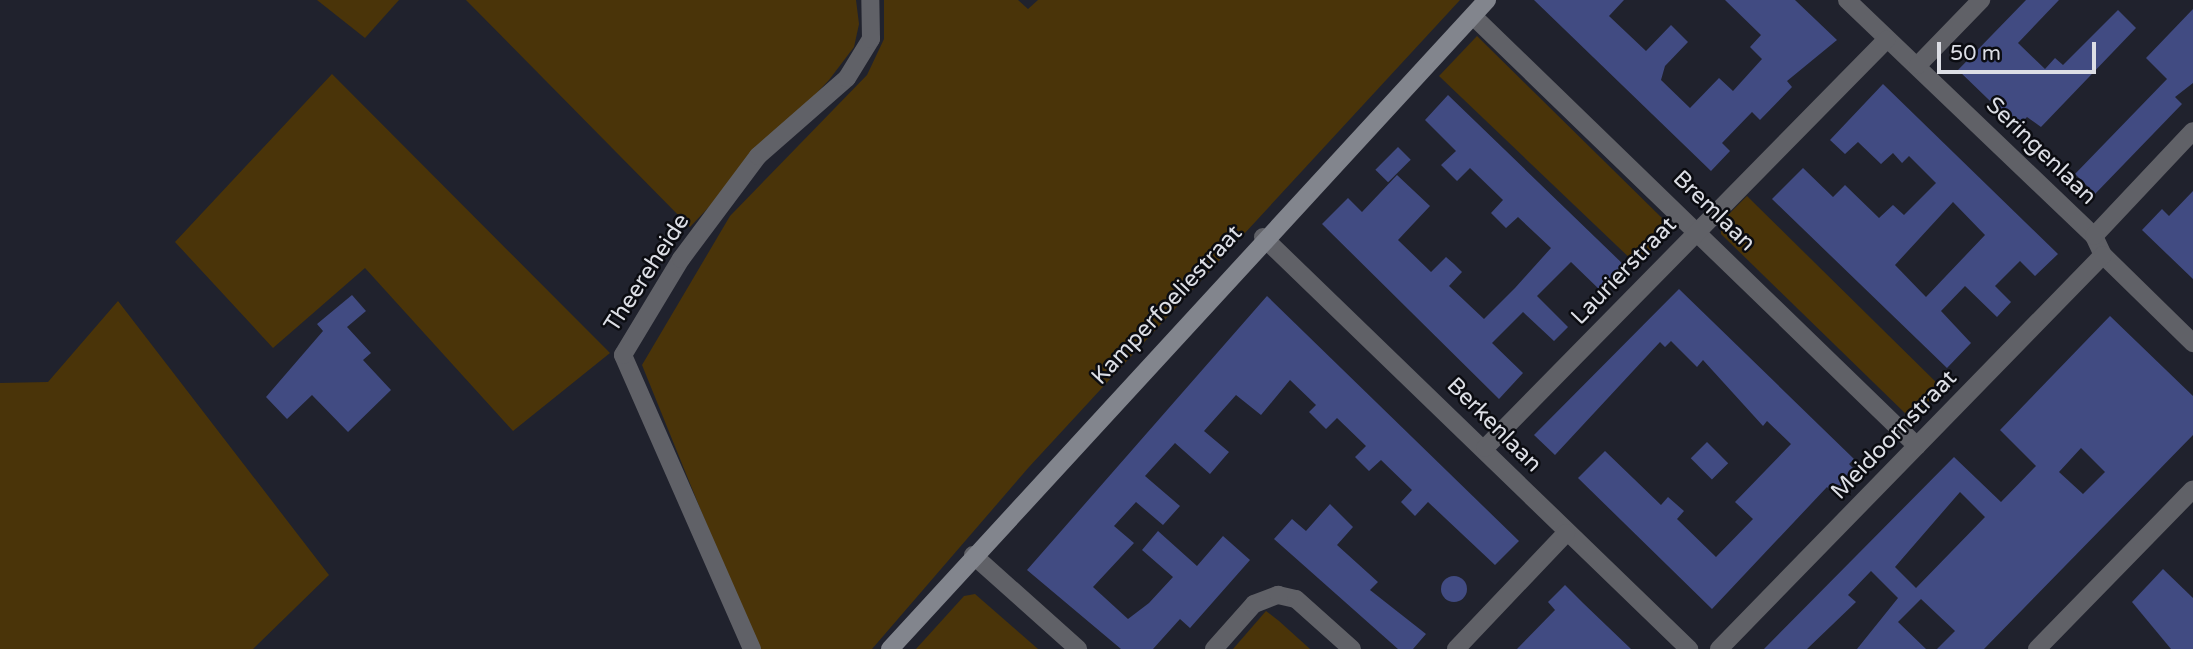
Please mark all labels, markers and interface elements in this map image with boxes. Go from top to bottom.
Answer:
scale bar [1941,28,2100,72]
text: 50 m [1950,41,2001,66]
street label: Seringenlaan [1980,91,2102,211]
street label: Bremlaan [1667,165,1761,257]
street label: Theereheide [598,209,696,337]
street label: Laurierstraat [1566,211,1682,331]
street label: Kamperfoeliestraat [1086,219,1248,391]
street label: Meidoornstraat [1825,365,1963,505]
street label: Berkenlaan [1441,372,1547,478]

